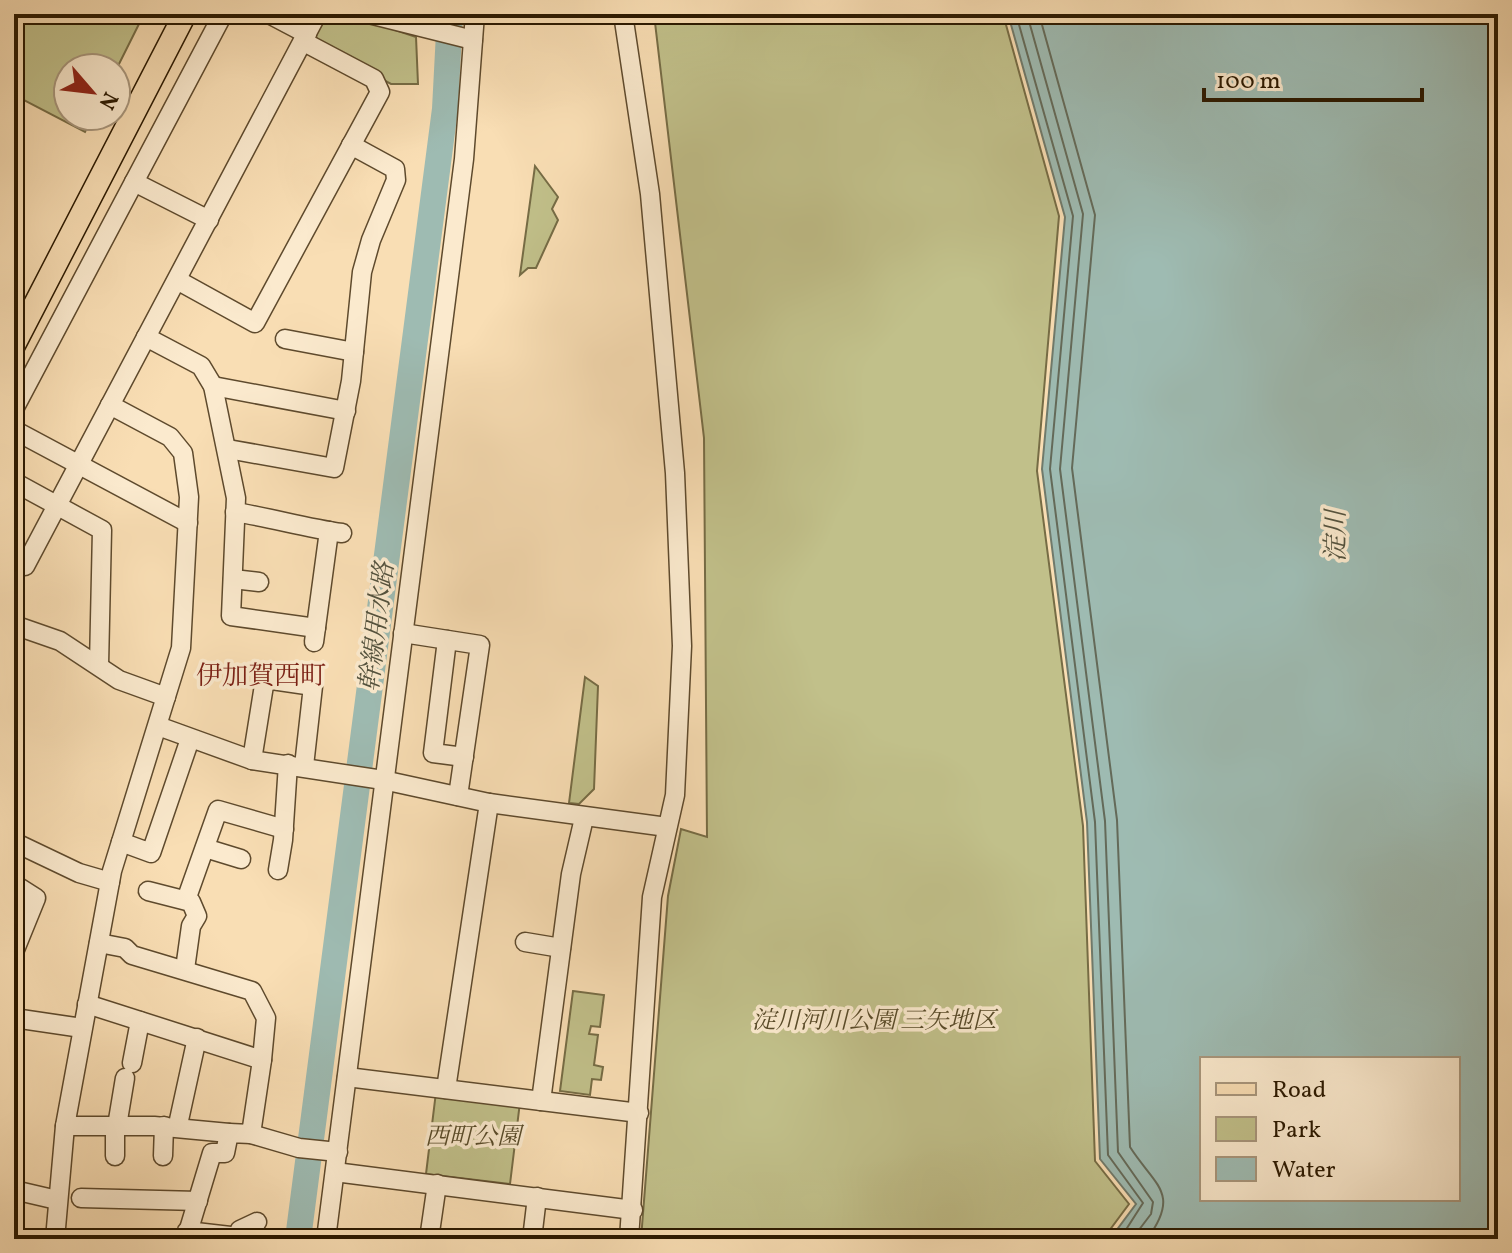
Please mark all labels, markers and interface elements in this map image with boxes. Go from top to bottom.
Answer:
north arrow [52,52,132,132]
scale bar [1204,52,1422,102]
text: 100 m [1216,65,1281,99]
text: N [90,86,125,115]
water label: 淀川 [1319,507,1355,562]
water label: 幹線用水路 [352,558,404,694]
district label: 伊加賀西町 [196,659,326,695]
park label: 淀川河川公園 三矢地区 [752,1005,999,1039]
legend [1200,1057,1460,1201]
text: Road [1272,1074,1326,1108]
text: Park [1272,1114,1321,1148]
park label: 西町公園 [425,1121,525,1155]
text: Water [1272,1154,1336,1188]

